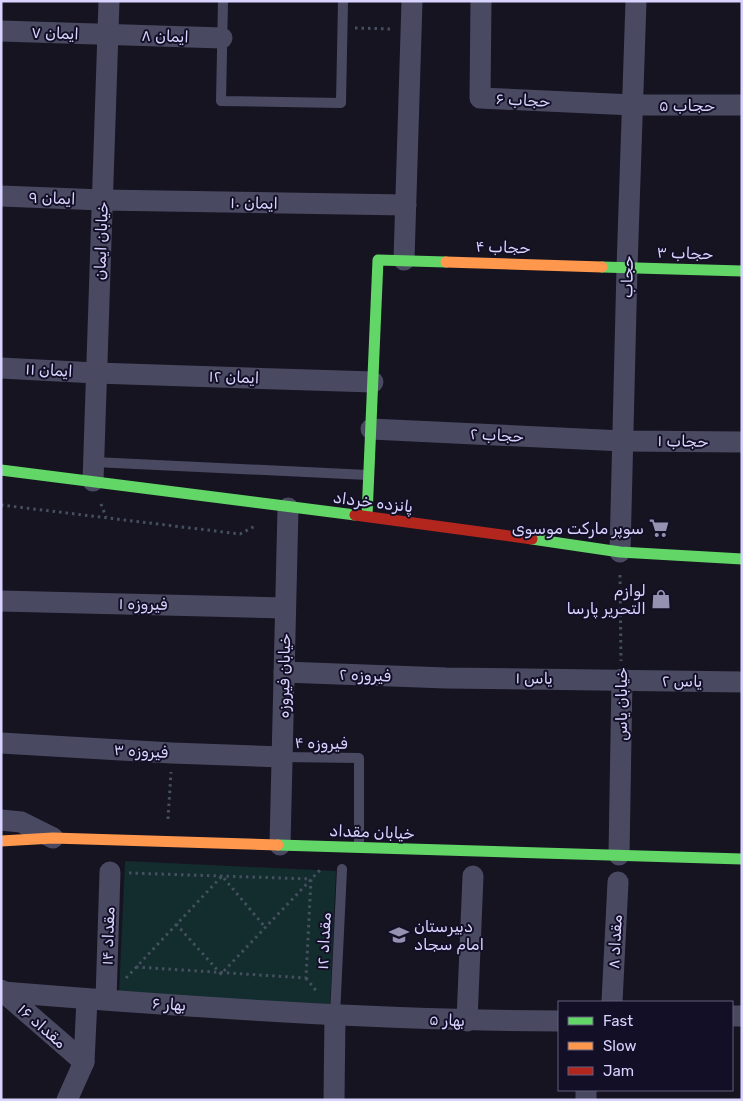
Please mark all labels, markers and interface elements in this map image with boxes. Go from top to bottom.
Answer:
street label: ایمان ۷ [31,23,79,43]
street label: ایمان ۸ [141,26,189,46]
street label: حجاب ۶ [495,89,551,111]
street label: حجاب ۵ [659,96,715,115]
street label: ایمان ۹ [28,188,76,208]
street label: ایمان ۱۰ [230,193,278,213]
street label: خیابان ایمان [90,201,112,281]
street label: حجاب ۴ [475,237,531,257]
street label: حجاب ۳ [656,243,714,263]
street label: حجاب [617,256,637,298]
street label: ایمان ۱۱ [25,359,73,381]
street label: ایمان ۱۲ [208,367,260,387]
street label: حجاب ۲ [469,424,525,446]
street label: حجاب ۱ [657,431,709,451]
street label: پانزده خرداد [332,488,414,517]
supermarket icon: سوپر مارکت موسوی [648,517,670,539]
place label: سوپر مارکت موسوی [512,519,644,539]
place label: لوازم التحریر پارسا [567,581,646,619]
shop icon: لوازم التحریر پارسا [650,588,672,610]
street label: فیروزه ۱ [118,594,168,615]
street label: خیابان فیروزه [274,633,295,719]
street label: فیروزه ۲ [339,665,392,686]
street label: خیابان یاس [612,667,631,741]
street label: یاس ۱ [515,668,553,688]
street label: یاس ۲ [662,671,702,691]
street label: فیروزه ۴ [294,733,348,754]
street label: فیروزه ۳ [113,740,169,763]
street label: خیابان مقداد [329,821,415,843]
street label: مقداد ۱۴ [97,906,119,966]
street label: مقداد ۱۲ [313,912,335,970]
street label: مقداد ۸ [604,914,626,970]
place label: دبیرستان امام سجاد [414,917,484,955]
school or university icon: دبیرستان امام سجاد [388,924,410,946]
street label: بهار ۶ [151,993,187,1016]
street label: مقداد ۱۶ [14,1000,70,1052]
legend [558,1001,733,1091]
street label: بهار ۵ [429,1010,465,1031]
text: Fast [603,1012,633,1030]
text: Slow [603,1037,636,1055]
text: Jam [603,1062,634,1080]

